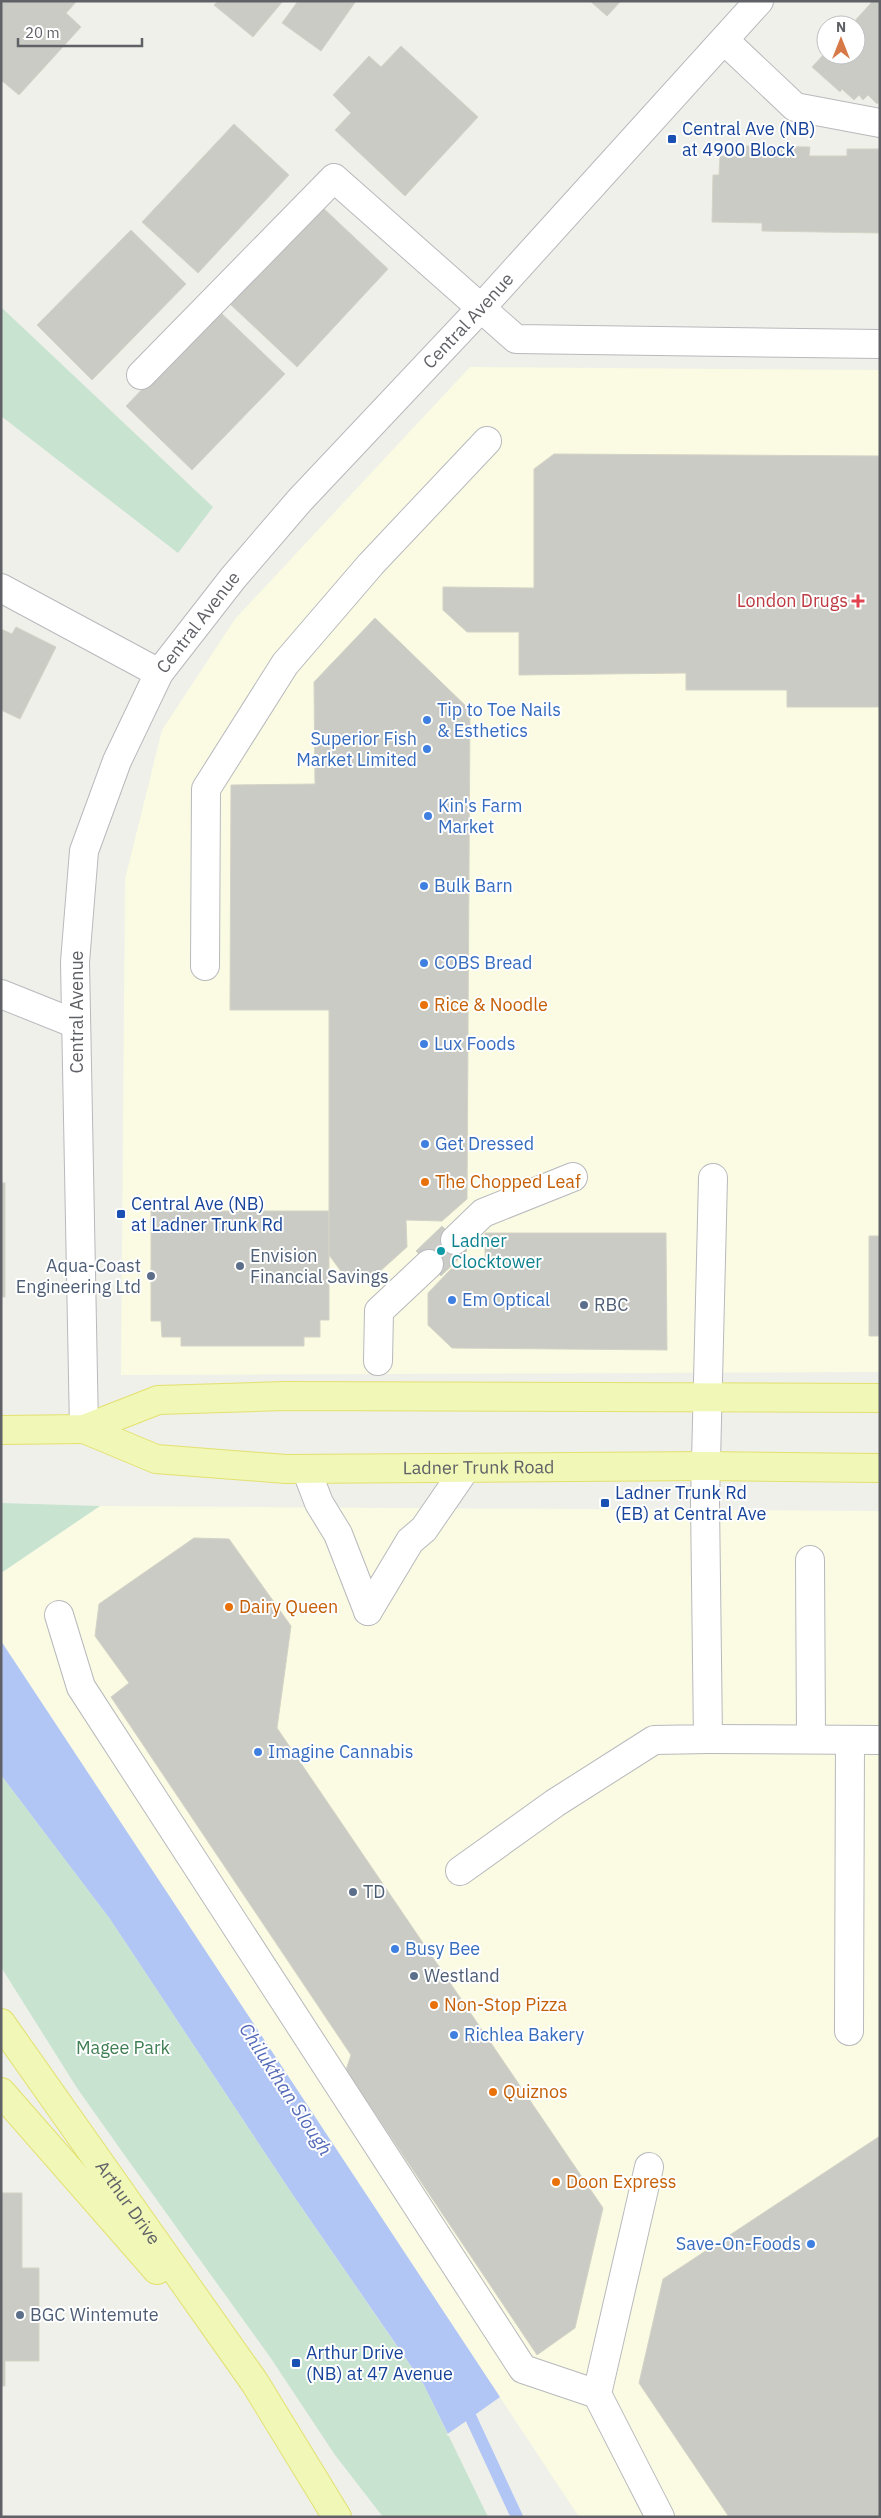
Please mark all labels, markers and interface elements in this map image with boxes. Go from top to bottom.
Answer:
scale bar [18,15,141,47]
north arrow [816,15,866,65]
text: N [836,18,846,36]
text: 20 m [25,23,60,42]
place label: Central Ave (NB) at 4900 Block [682,117,815,161]
marker: Central Ave (NB) at 4900 Block [666,133,678,145]
street label: Central Avenue [418,268,519,373]
street label: Central Avenue [151,566,245,678]
place label: London Drugs [737,589,848,612]
marker: London Drugs [852,595,864,607]
place label: Tip to Toe Nails & Esthetics [437,698,561,742]
marker: Tip to Toe Nails & Esthetics [421,714,433,726]
place label: Superior Fish Market Limited [296,727,417,771]
marker: Superior Fish Market Limited [421,743,433,755]
place label: Kin's Farm Market [438,794,523,838]
marker: Kin's Farm Market [422,810,434,822]
place label: Bulk Barn [434,874,513,897]
marker: Bulk Barn [418,880,430,892]
street label: Central Avenue [65,950,88,1074]
place label: COBS Bread [434,951,532,974]
marker: COBS Bread [418,957,430,969]
place label: Rice & Noodle [434,993,548,1016]
marker: Rice & Noodle [418,999,430,1011]
place label: Lux Foods [434,1032,515,1055]
marker: Lux Foods [418,1038,430,1050]
place label: Get Dressed [435,1132,534,1155]
marker: Get Dressed [419,1138,431,1150]
place label: The Chopped Leaf [435,1170,581,1193]
marker: The Chopped Leaf [419,1176,431,1188]
place label: Central Ave (NB) at Ladner Trunk Rd [131,1192,283,1236]
marker: Central Ave (NB) at Ladner Trunk Rd [115,1208,127,1220]
place label: Ladner Clocktower [451,1229,542,1273]
place label: Envision Financial Savings [250,1244,389,1288]
marker: Ladner Clocktower [435,1245,447,1257]
place label: Aqua-Coast Engineering Ltd [16,1254,141,1298]
marker: Envision Financial Savings [234,1260,246,1272]
marker: Aqua-Coast Engineering Ltd [145,1270,157,1282]
place label: Em Optical [462,1288,550,1311]
place label: RBC [594,1293,628,1316]
marker: Em Optical [446,1294,458,1306]
marker: RBC [578,1299,590,1311]
street label: Ladner Trunk Road [403,1455,555,1479]
place label: Ladner Trunk Rd (EB) at Central Ave [615,1481,767,1525]
marker: Ladner Trunk Rd (EB) at Central Ave [599,1497,611,1509]
place label: Dairy Queen [239,1595,338,1618]
marker: Dairy Queen [223,1601,235,1613]
place label: Imagine Cannabis [268,1740,413,1763]
marker: Imagine Cannabis [252,1746,264,1758]
place label: TD [363,1880,385,1903]
marker: TD [347,1886,359,1898]
place label: Busy Bee [405,1937,480,1960]
marker: Busy Bee [389,1943,401,1955]
place label: Westland [424,1964,500,1987]
marker: Westland [408,1970,420,1982]
place label: Non-Stop Pizza [444,1993,567,2016]
marker: Non-Stop Pizza [428,1999,440,2011]
water label: Chilukthan Slough [234,2018,338,2160]
place label: Richlea Bakery [464,2023,584,2046]
marker: Richlea Bakery [448,2029,460,2041]
park label: Magee Park [76,2036,171,2059]
place label: Quiznos [503,2080,568,2103]
marker: Quiznos [487,2086,499,2098]
street label: Arthur Drive [91,2156,166,2249]
place label: Doon Express [566,2170,677,2193]
marker: Doon Express [550,2176,562,2188]
place label: Save-On-Foods [676,2232,801,2255]
marker: Save-On-Foods [805,2238,817,2250]
place label: BGC Wintemute [30,2303,159,2326]
marker: BGC Wintemute [14,2309,26,2321]
place label: Arthur Drive (NB) at 47 Avenue [306,2341,453,2385]
marker: Arthur Drive (NB) at 47 Avenue [290,2357,302,2369]

